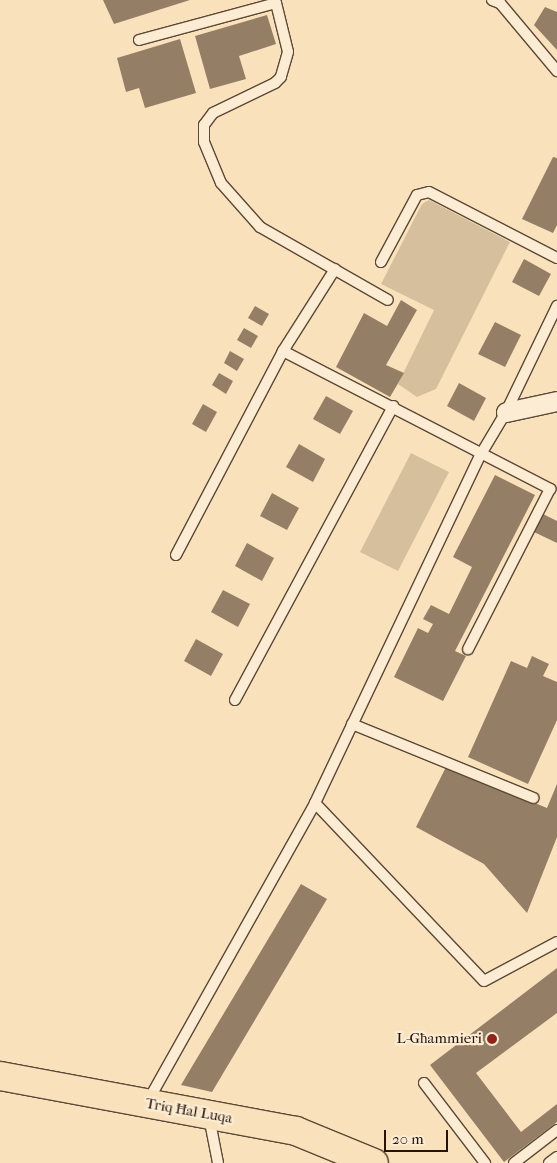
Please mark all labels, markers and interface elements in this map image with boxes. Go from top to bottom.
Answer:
place label: L-Għammieri [397,1030,482,1048]
marker: L-Għammieri [486,1033,498,1045]
street label: Triq Ħal Luqa [144,1094,234,1128]
scale bar [387,1120,451,1152]
text: 20 m [392,1130,424,1148]

